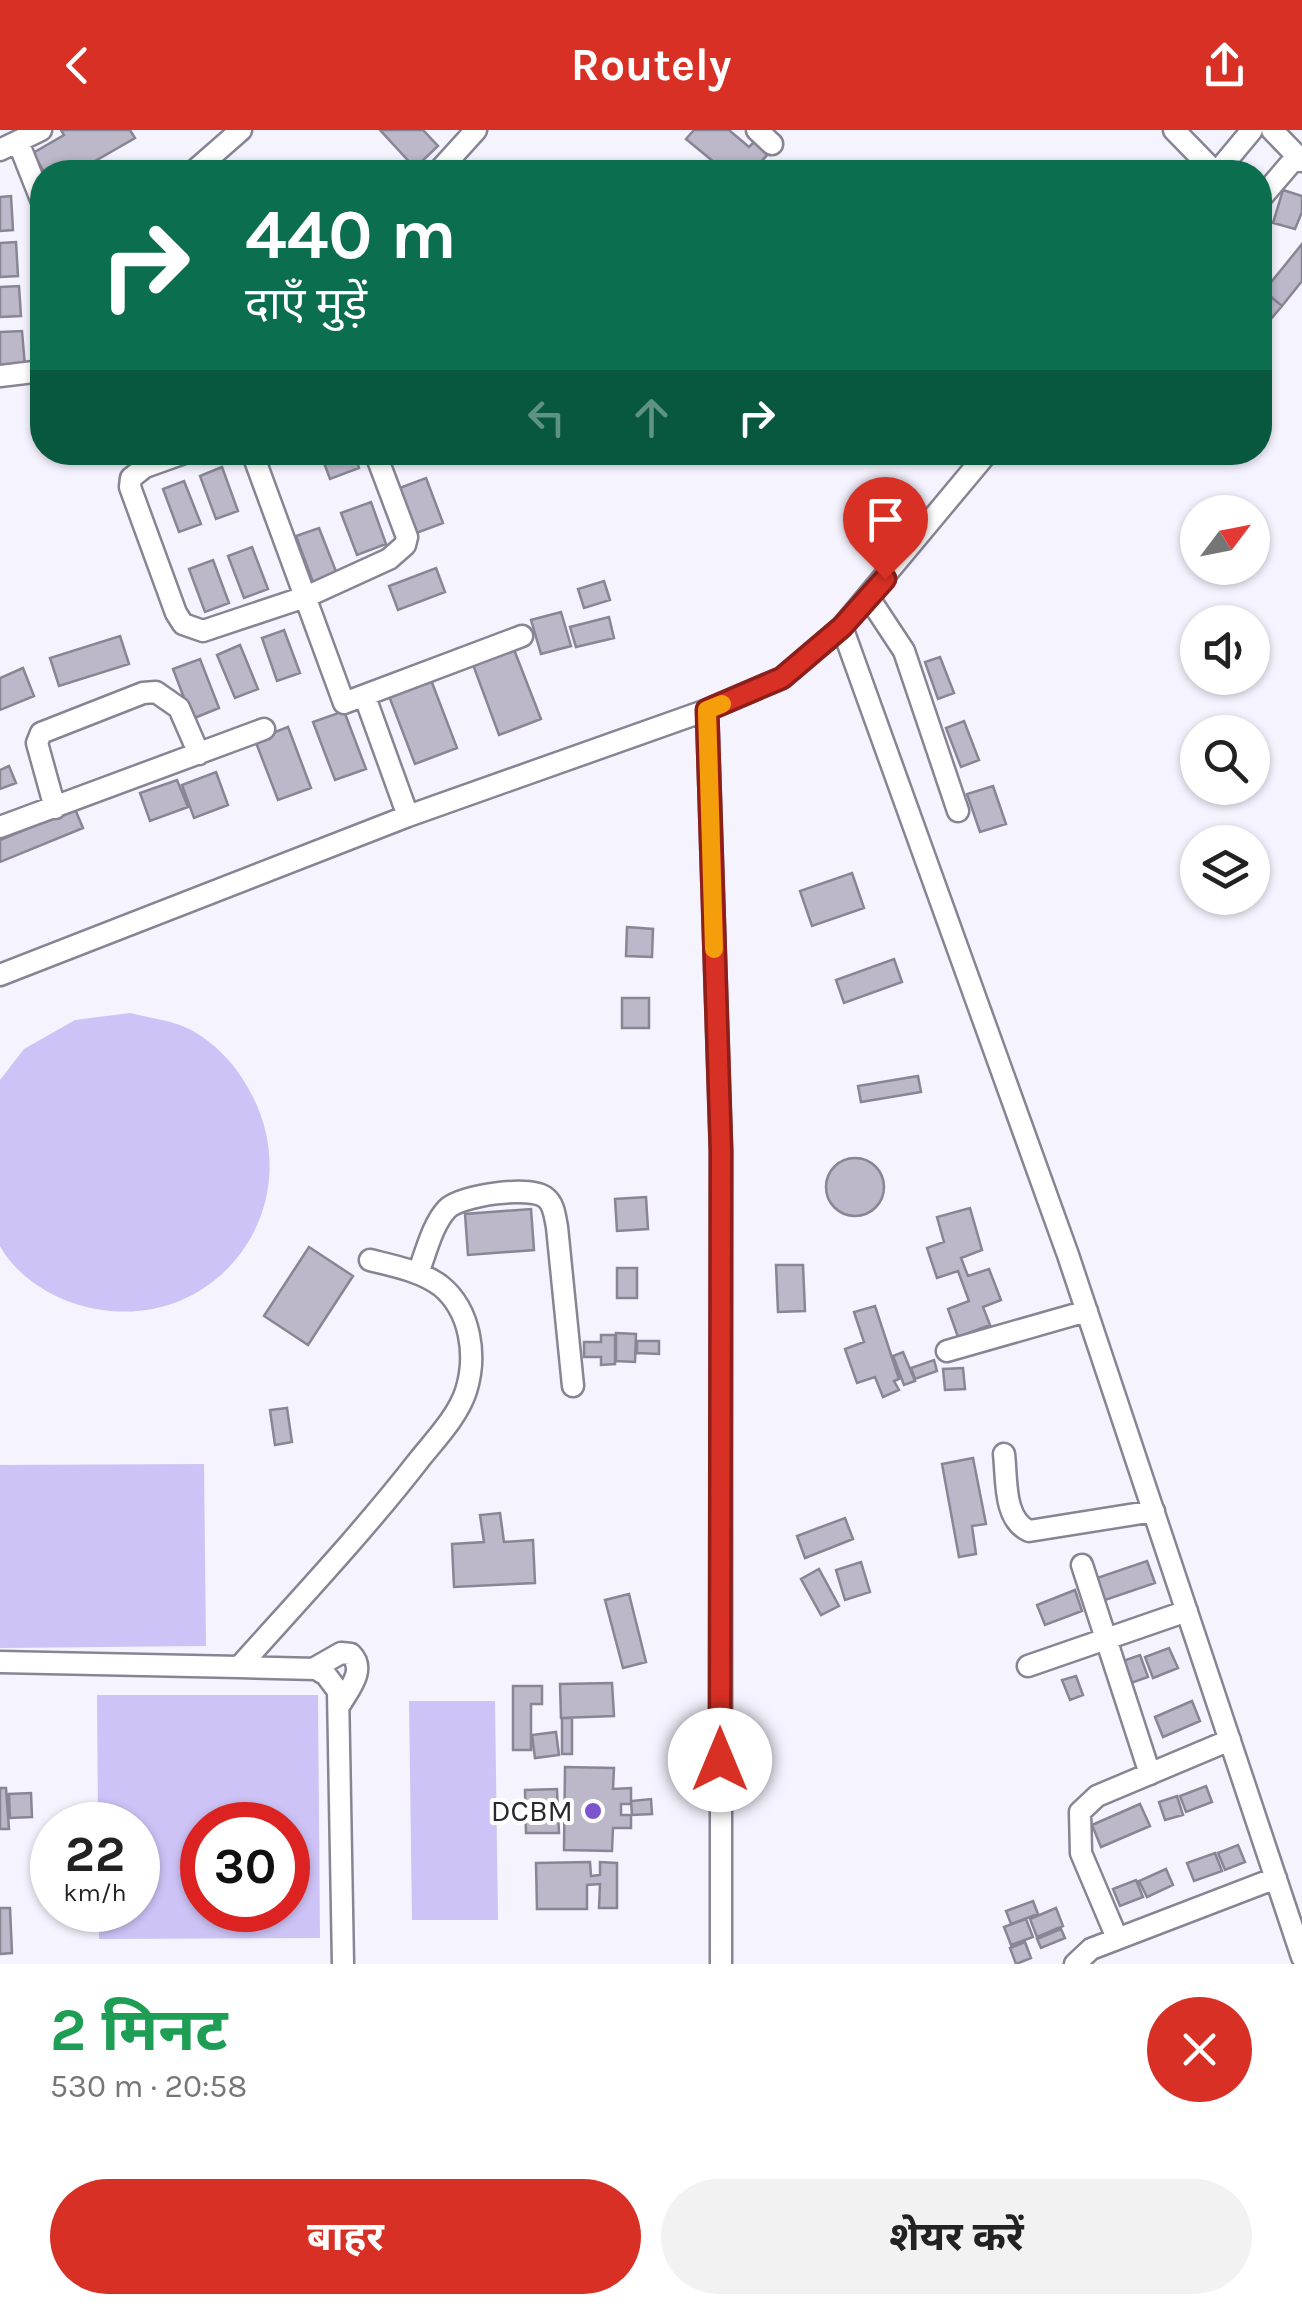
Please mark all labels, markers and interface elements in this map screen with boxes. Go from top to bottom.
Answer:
icon: back [50,38,105,93]
icon: share [1197,38,1252,93]
text: Routely [571,39,731,91]
text: 440 m [245,194,457,276]
icon: right [80,200,210,330]
text: दाएँ मुड़ें [245,278,367,330]
icon: left [519,390,574,445]
icon: ahead [624,390,679,445]
icon: right [729,390,784,445]
pin [843,477,928,580]
icon: arrive [858,492,913,547]
north arrow [1180,495,1270,585]
map controls [1180,495,1270,915]
button: sound [1180,605,1270,695]
button: search [1180,715,1270,805]
button: layers [1180,825,1270,915]
position arrow [668,1708,772,1812]
place label: DCBM [491,1793,573,1829]
marker: DCBM [582,1800,604,1822]
speed limit sign: 30 [180,1802,310,1932]
text: 22 [65,1825,125,1884]
text: km/h [63,1878,127,1907]
text: 2 मिनट [50,1995,227,2065]
button: close [1147,1997,1252,2102]
text: 530 m · 20:58 [50,2068,247,2105]
button: बाहर [50,2179,641,2294]
button: शेयर करें [661,2179,1252,2294]

